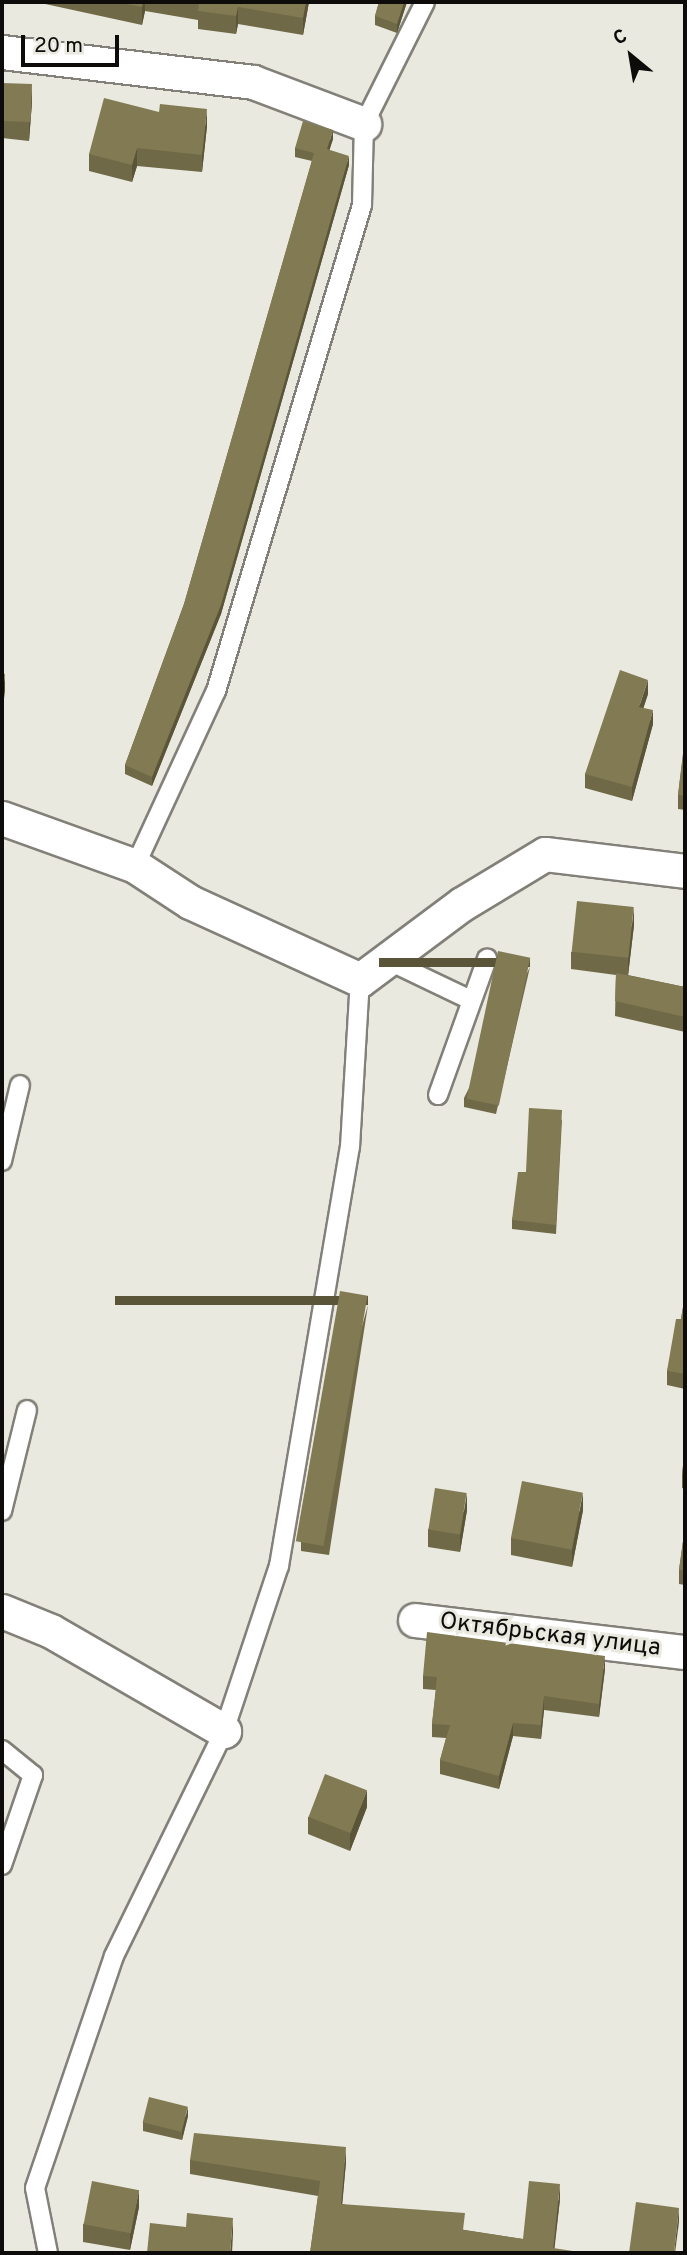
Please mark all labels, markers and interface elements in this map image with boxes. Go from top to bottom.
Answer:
scale bar [24,21,122,65]
north arrow [596,21,666,91]
text: С [609,24,632,51]
text: 20 m [34,33,83,60]
street label: Октябрьская улица [438,1608,662,1664]

